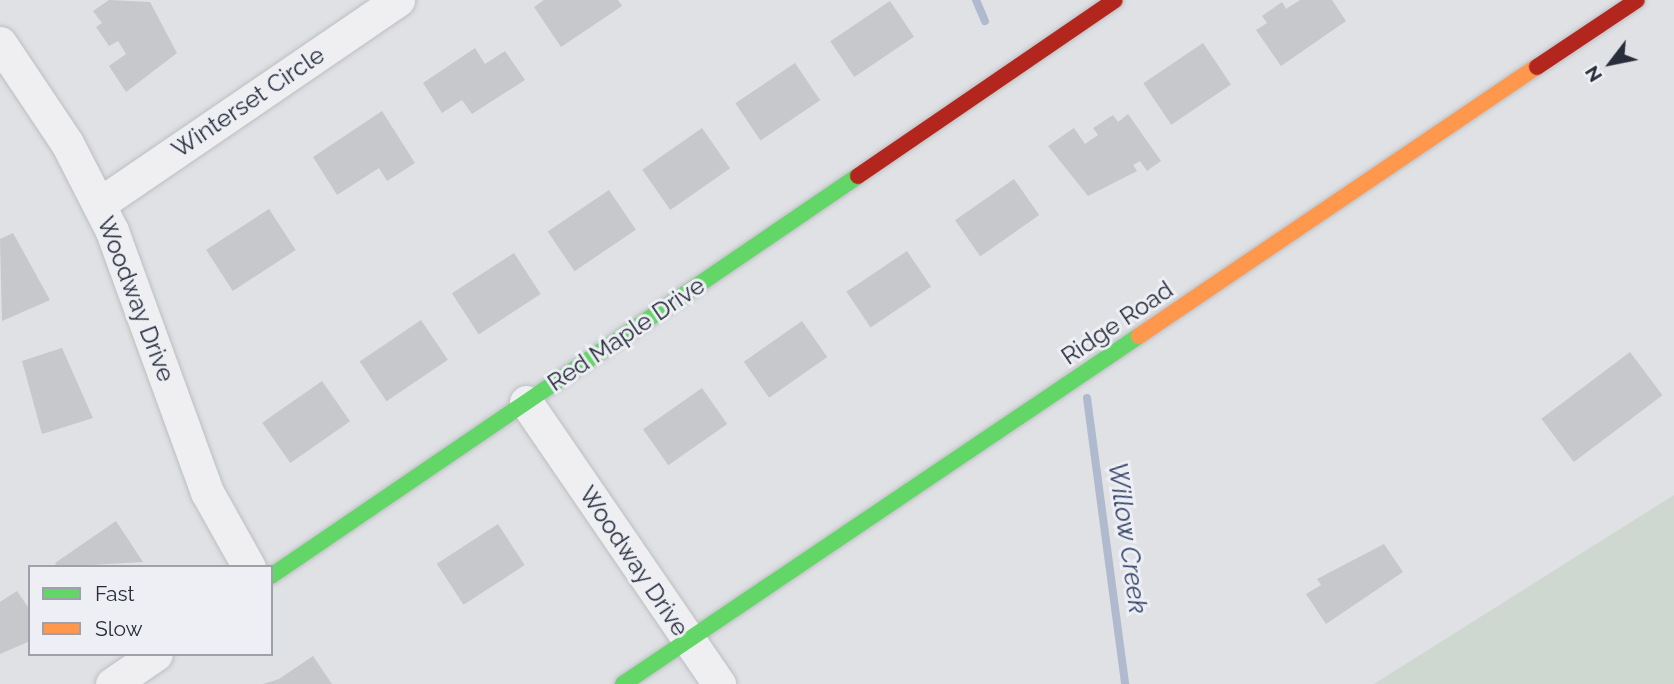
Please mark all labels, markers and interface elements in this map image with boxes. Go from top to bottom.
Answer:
north arrow [1576,28,1646,98]
street label: Winterset Circle [166,40,330,164]
text: N [1580,62,1606,86]
street label: Woodway Drive [91,212,181,386]
street label: Red Maple Drive [542,271,710,397]
street label: Ridge Road [1056,275,1178,371]
water label: Willow Creek [1101,460,1153,616]
street label: Woodway Drive [573,480,695,642]
legend [28,565,273,656]
text: Fast [95,581,135,606]
text: Slow [95,616,143,641]

